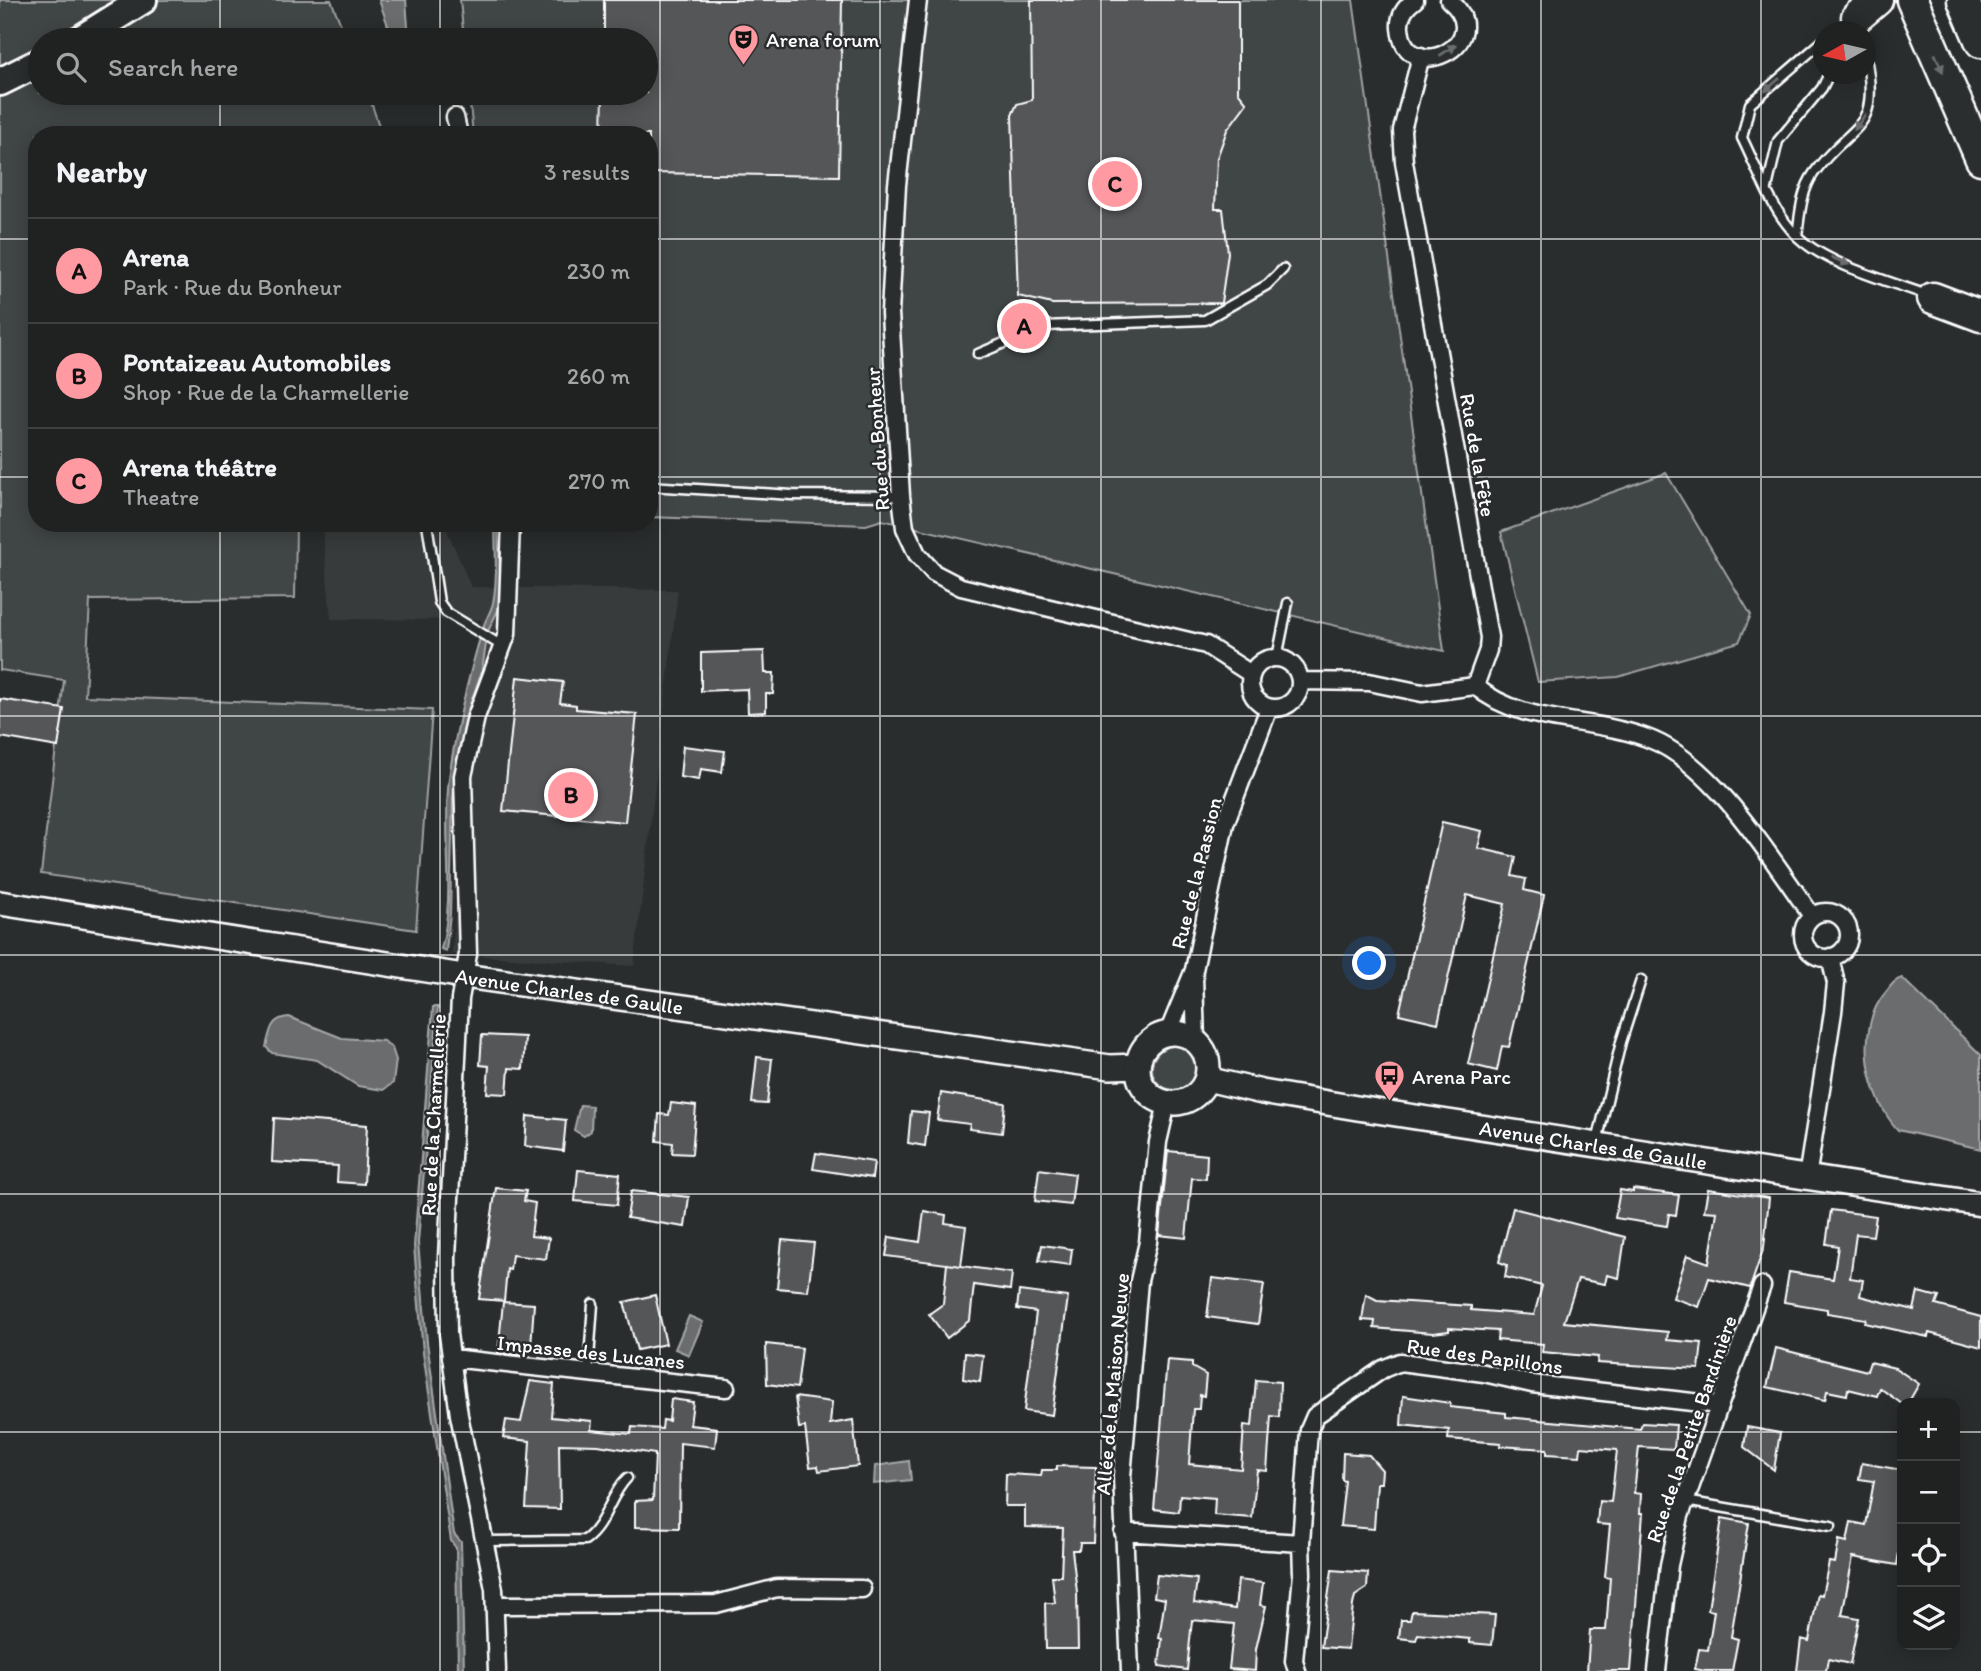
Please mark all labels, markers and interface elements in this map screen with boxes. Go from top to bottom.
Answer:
north arrow [1813,21,1876,84]
theatre icon: Arena forum [726,22,760,66]
place label: Arena forum [766,27,880,52]
search box [28,28,658,105]
one-way arrow [1438,44,1458,57]
icon: search [52,48,90,86]
text: Search here [108,51,238,83]
one-way arrow [1934,52,1945,73]
one-way arrow [1763,77,1781,93]
one-way arrow [1854,112,1867,132]
text: Nearby [56,153,147,190]
text: 3 results [544,158,630,186]
pin: C [1092,158,1138,210]
text: Arena [123,241,189,273]
one-way arrow [1830,256,1851,267]
text: A [72,257,86,285]
text: 230 m [567,257,630,285]
text: Park · Rue du Bonheur [123,273,341,301]
pin: A [1001,300,1047,352]
text: Pontaizeau Automobiles [123,346,391,378]
text: B [72,362,86,390]
text: 260 m [567,362,630,390]
street label: Rue du Bonheur [859,366,894,512]
text: Shop · Rue de la Charmellerie [123,378,409,406]
street label: Rue de la Fête [1455,391,1501,519]
text: Arena théâtre [123,451,277,483]
text: C [72,467,86,495]
text: 270 m [568,467,630,495]
text: Theatre [123,483,199,511]
pin: B [548,769,594,821]
street label: Rue de la Passion [1165,795,1227,951]
your location [1352,946,1386,980]
street label: Avenue Charles de Gaulle [453,962,685,1019]
street label: Rue de la Charmellerie [415,1013,451,1217]
bus stop icon: Arena Parc [1372,1059,1406,1103]
place label: Arena Parc [1412,1064,1511,1089]
street label: Avenue Charles de Gaulle [1478,1115,1709,1174]
street label: Allée de la Maison Neuve [1090,1272,1134,1496]
street label: Rue de la Petite Bardinière [1640,1312,1742,1546]
street label: Impasse des Lucanes [496,1330,686,1374]
street label: Rue des Papillons [1405,1333,1565,1379]
map controls [1897,1398,1960,1650]
button: + [1897,1398,1960,1461]
button: − [1897,1461,1960,1524]
button: locate [1897,1524,1960,1587]
button: layers [1897,1587,1960,1650]

